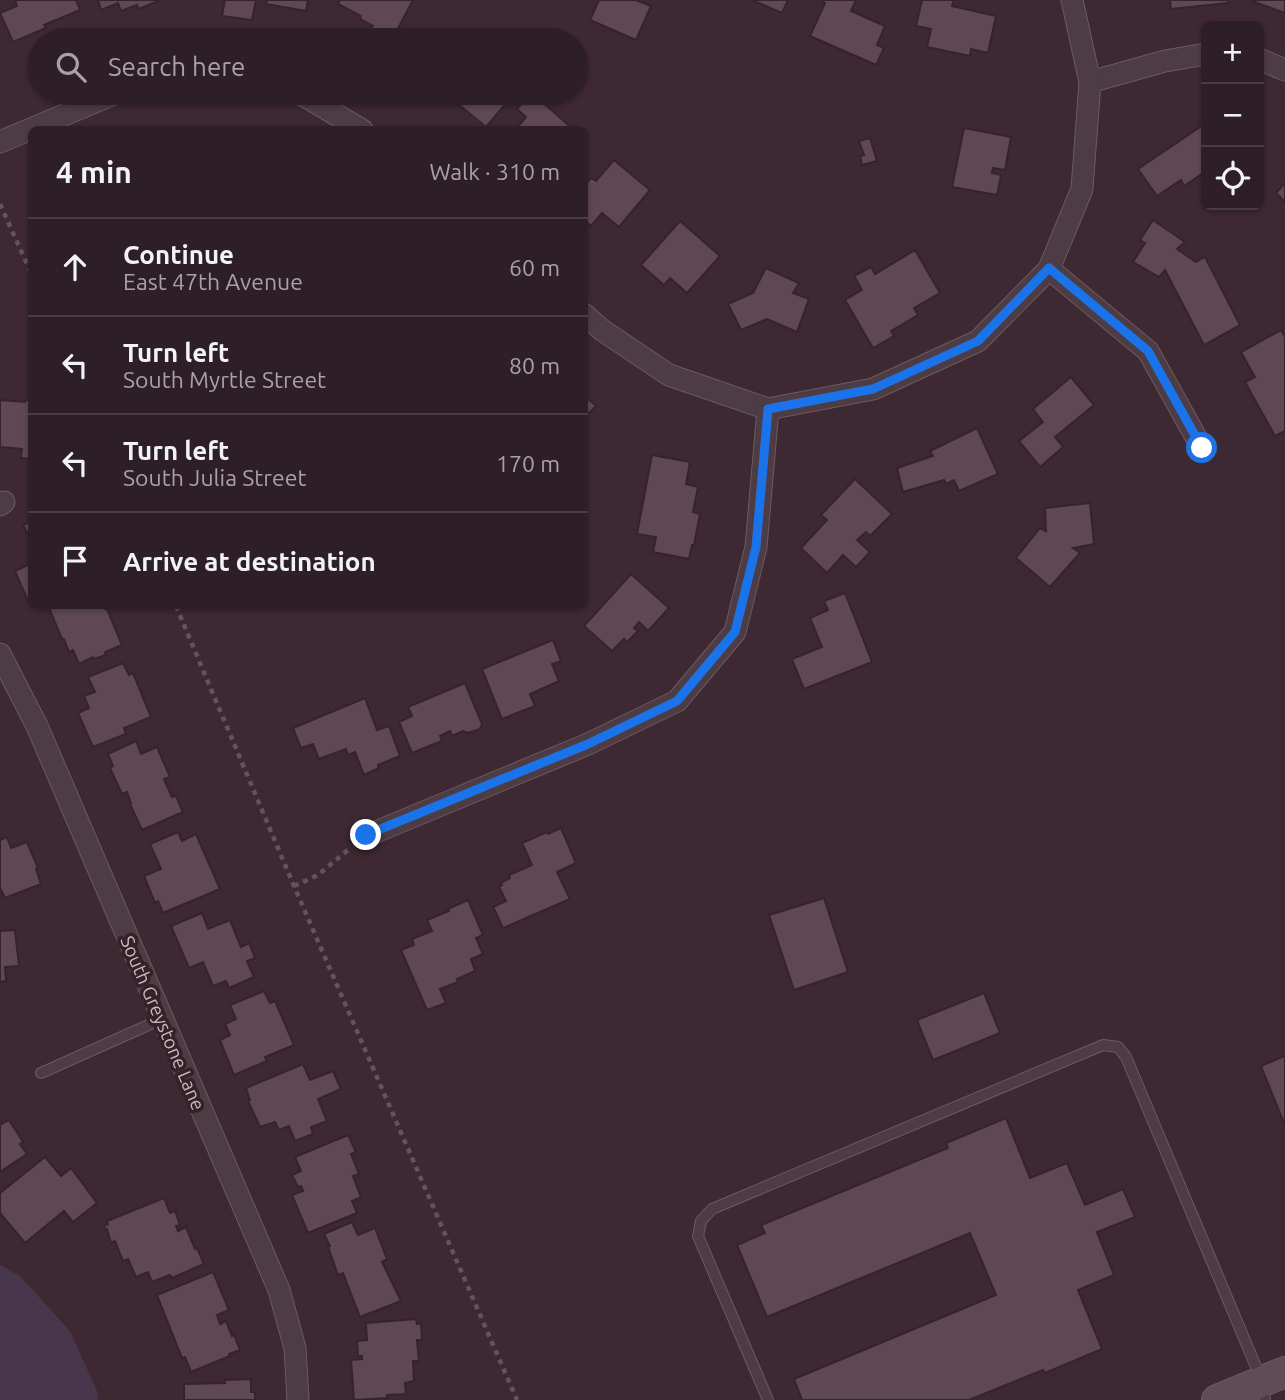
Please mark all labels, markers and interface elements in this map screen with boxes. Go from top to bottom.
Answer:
map controls [1201,21,1264,210]
button: + [1201,21,1264,84]
search box [28,28,588,105]
icon: search [52,48,90,86]
text: Search here [108,52,245,81]
button: − [1201,84,1264,147]
button: locate [1201,147,1264,210]
text: 4 min [56,155,132,189]
text: Walk · 310 m [429,159,560,184]
text: Continue [123,240,234,269]
icon: ahead [56,248,94,286]
text: 60 m [509,255,560,280]
text: East 47th Avenue [123,269,303,294]
text: Turn left [123,338,229,367]
icon: left [56,346,94,384]
text: 80 m [509,353,560,378]
text: South Myrtle Street [123,367,326,392]
route start [1186,432,1217,463]
text: Turn left [123,436,229,465]
icon: left [56,444,94,482]
text: 170 m [496,451,560,476]
text: South Julia Street [123,465,306,490]
icon: arrive [56,542,94,580]
text: Arrive at destination [123,547,376,576]
route end [350,819,381,850]
street label: South Greystone Lane [116,932,210,1114]

